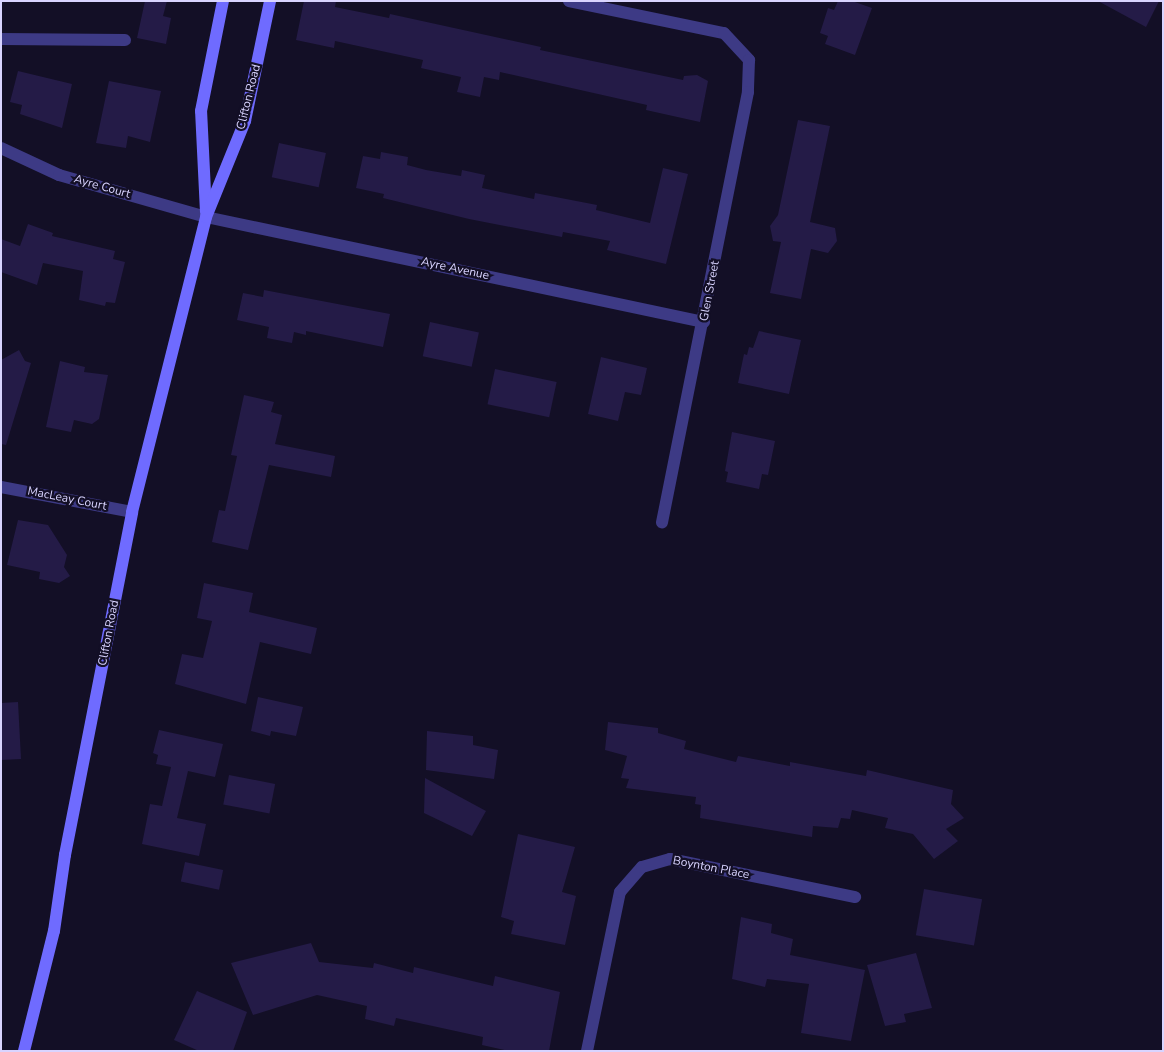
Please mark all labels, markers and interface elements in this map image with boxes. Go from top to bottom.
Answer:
street label: Clifton Road [234,63,264,131]
street label: Ayre Court [72,172,132,202]
street label: Ayre Avenue [420,255,490,283]
street label: Glen Street [697,260,723,322]
street label: MacLeay Court [26,484,108,514]
street label: Clifton Road [96,599,122,667]
street label: Boynton Place [671,854,751,882]

